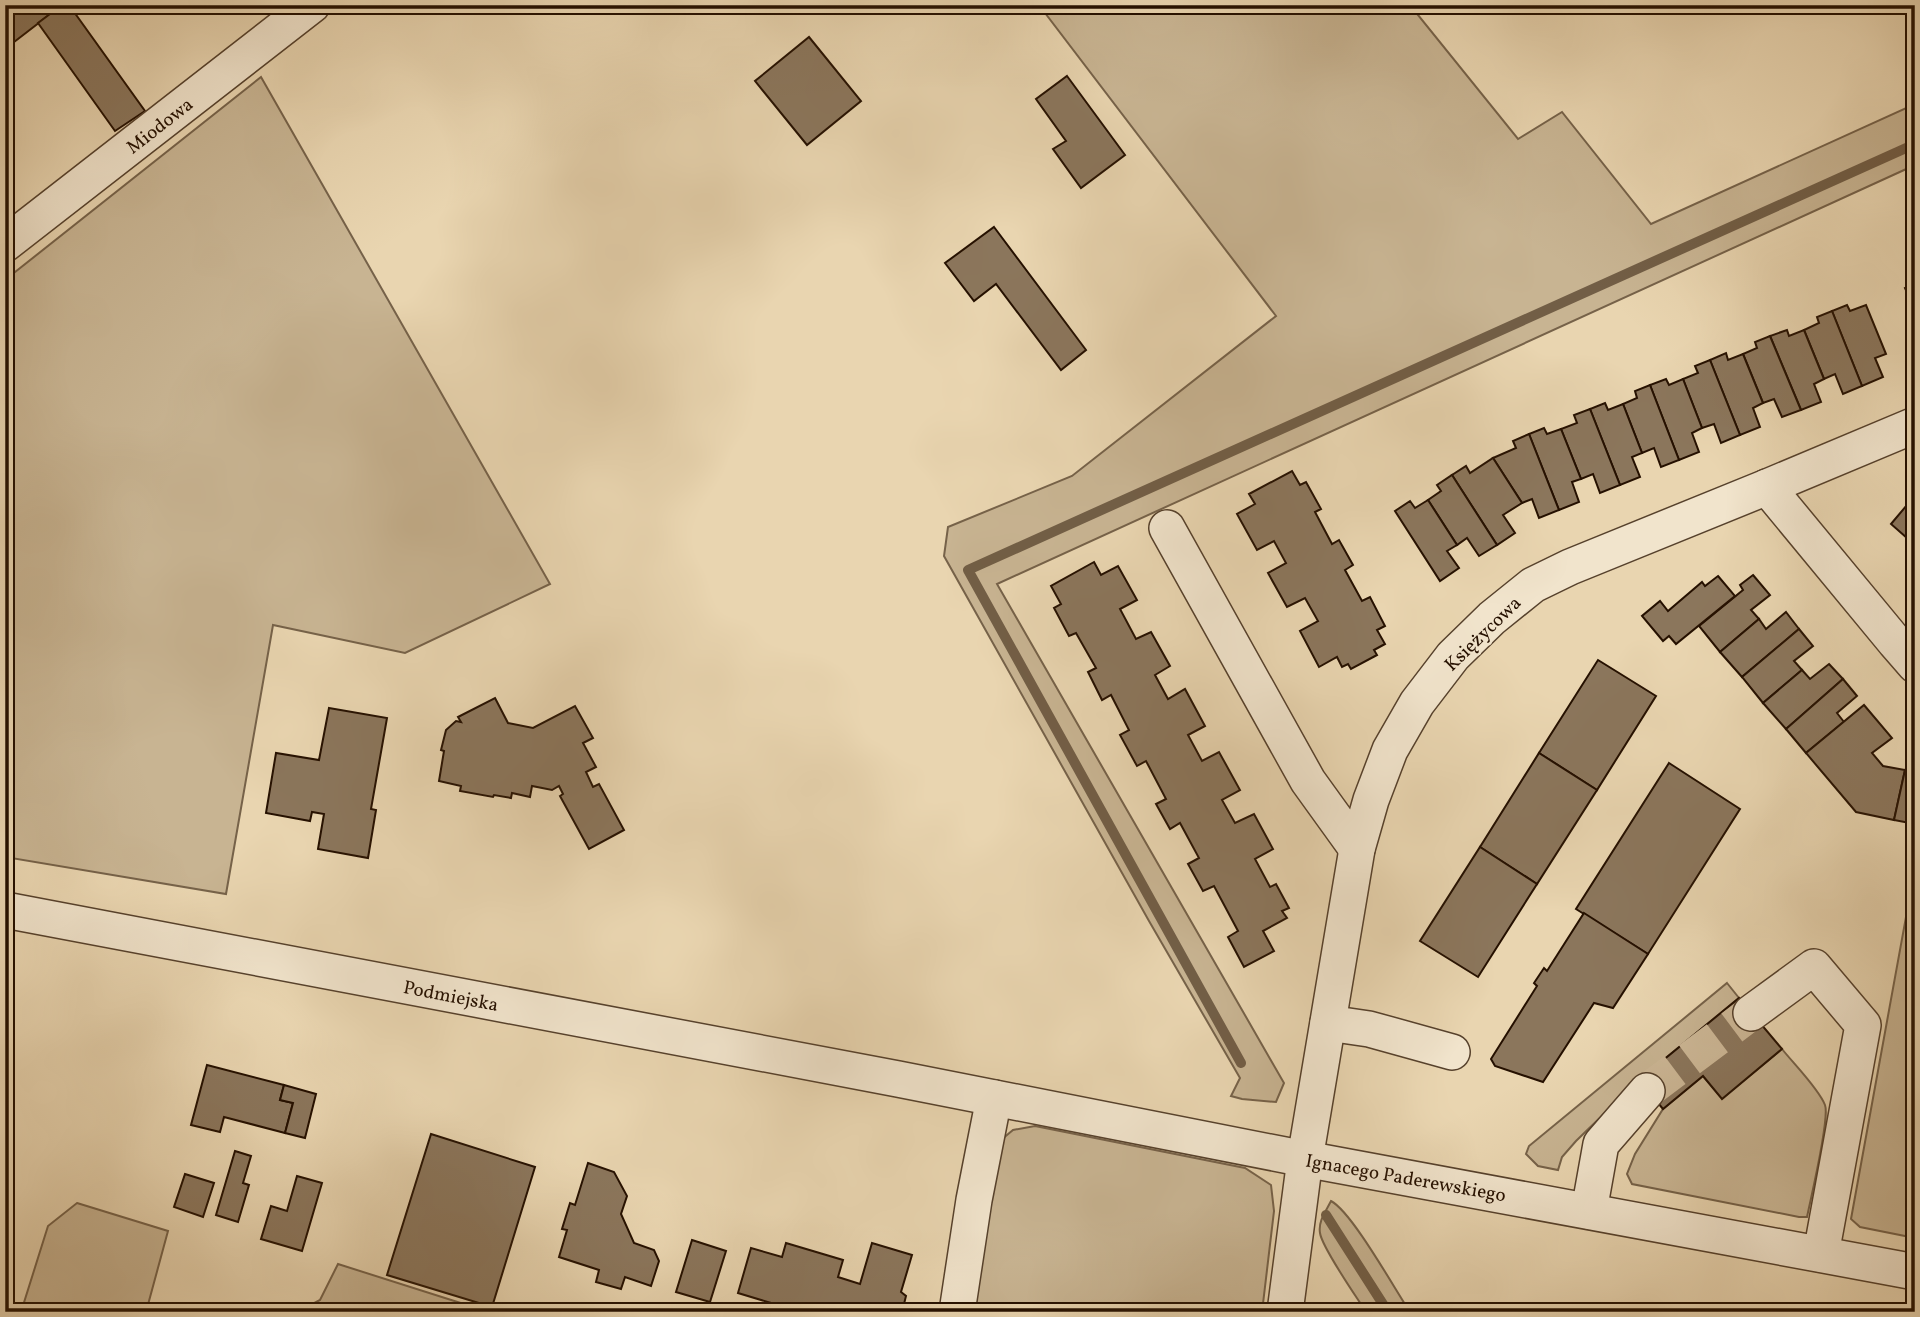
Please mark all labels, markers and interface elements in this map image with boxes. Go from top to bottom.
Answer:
street label: Miodowa [121,92,199,161]
street label: Księżycowa [1439,591,1528,678]
street label: Podmiejska [401,975,500,1019]
street label: Ignacego Paderewskiego [1303,1149,1508,1209]

